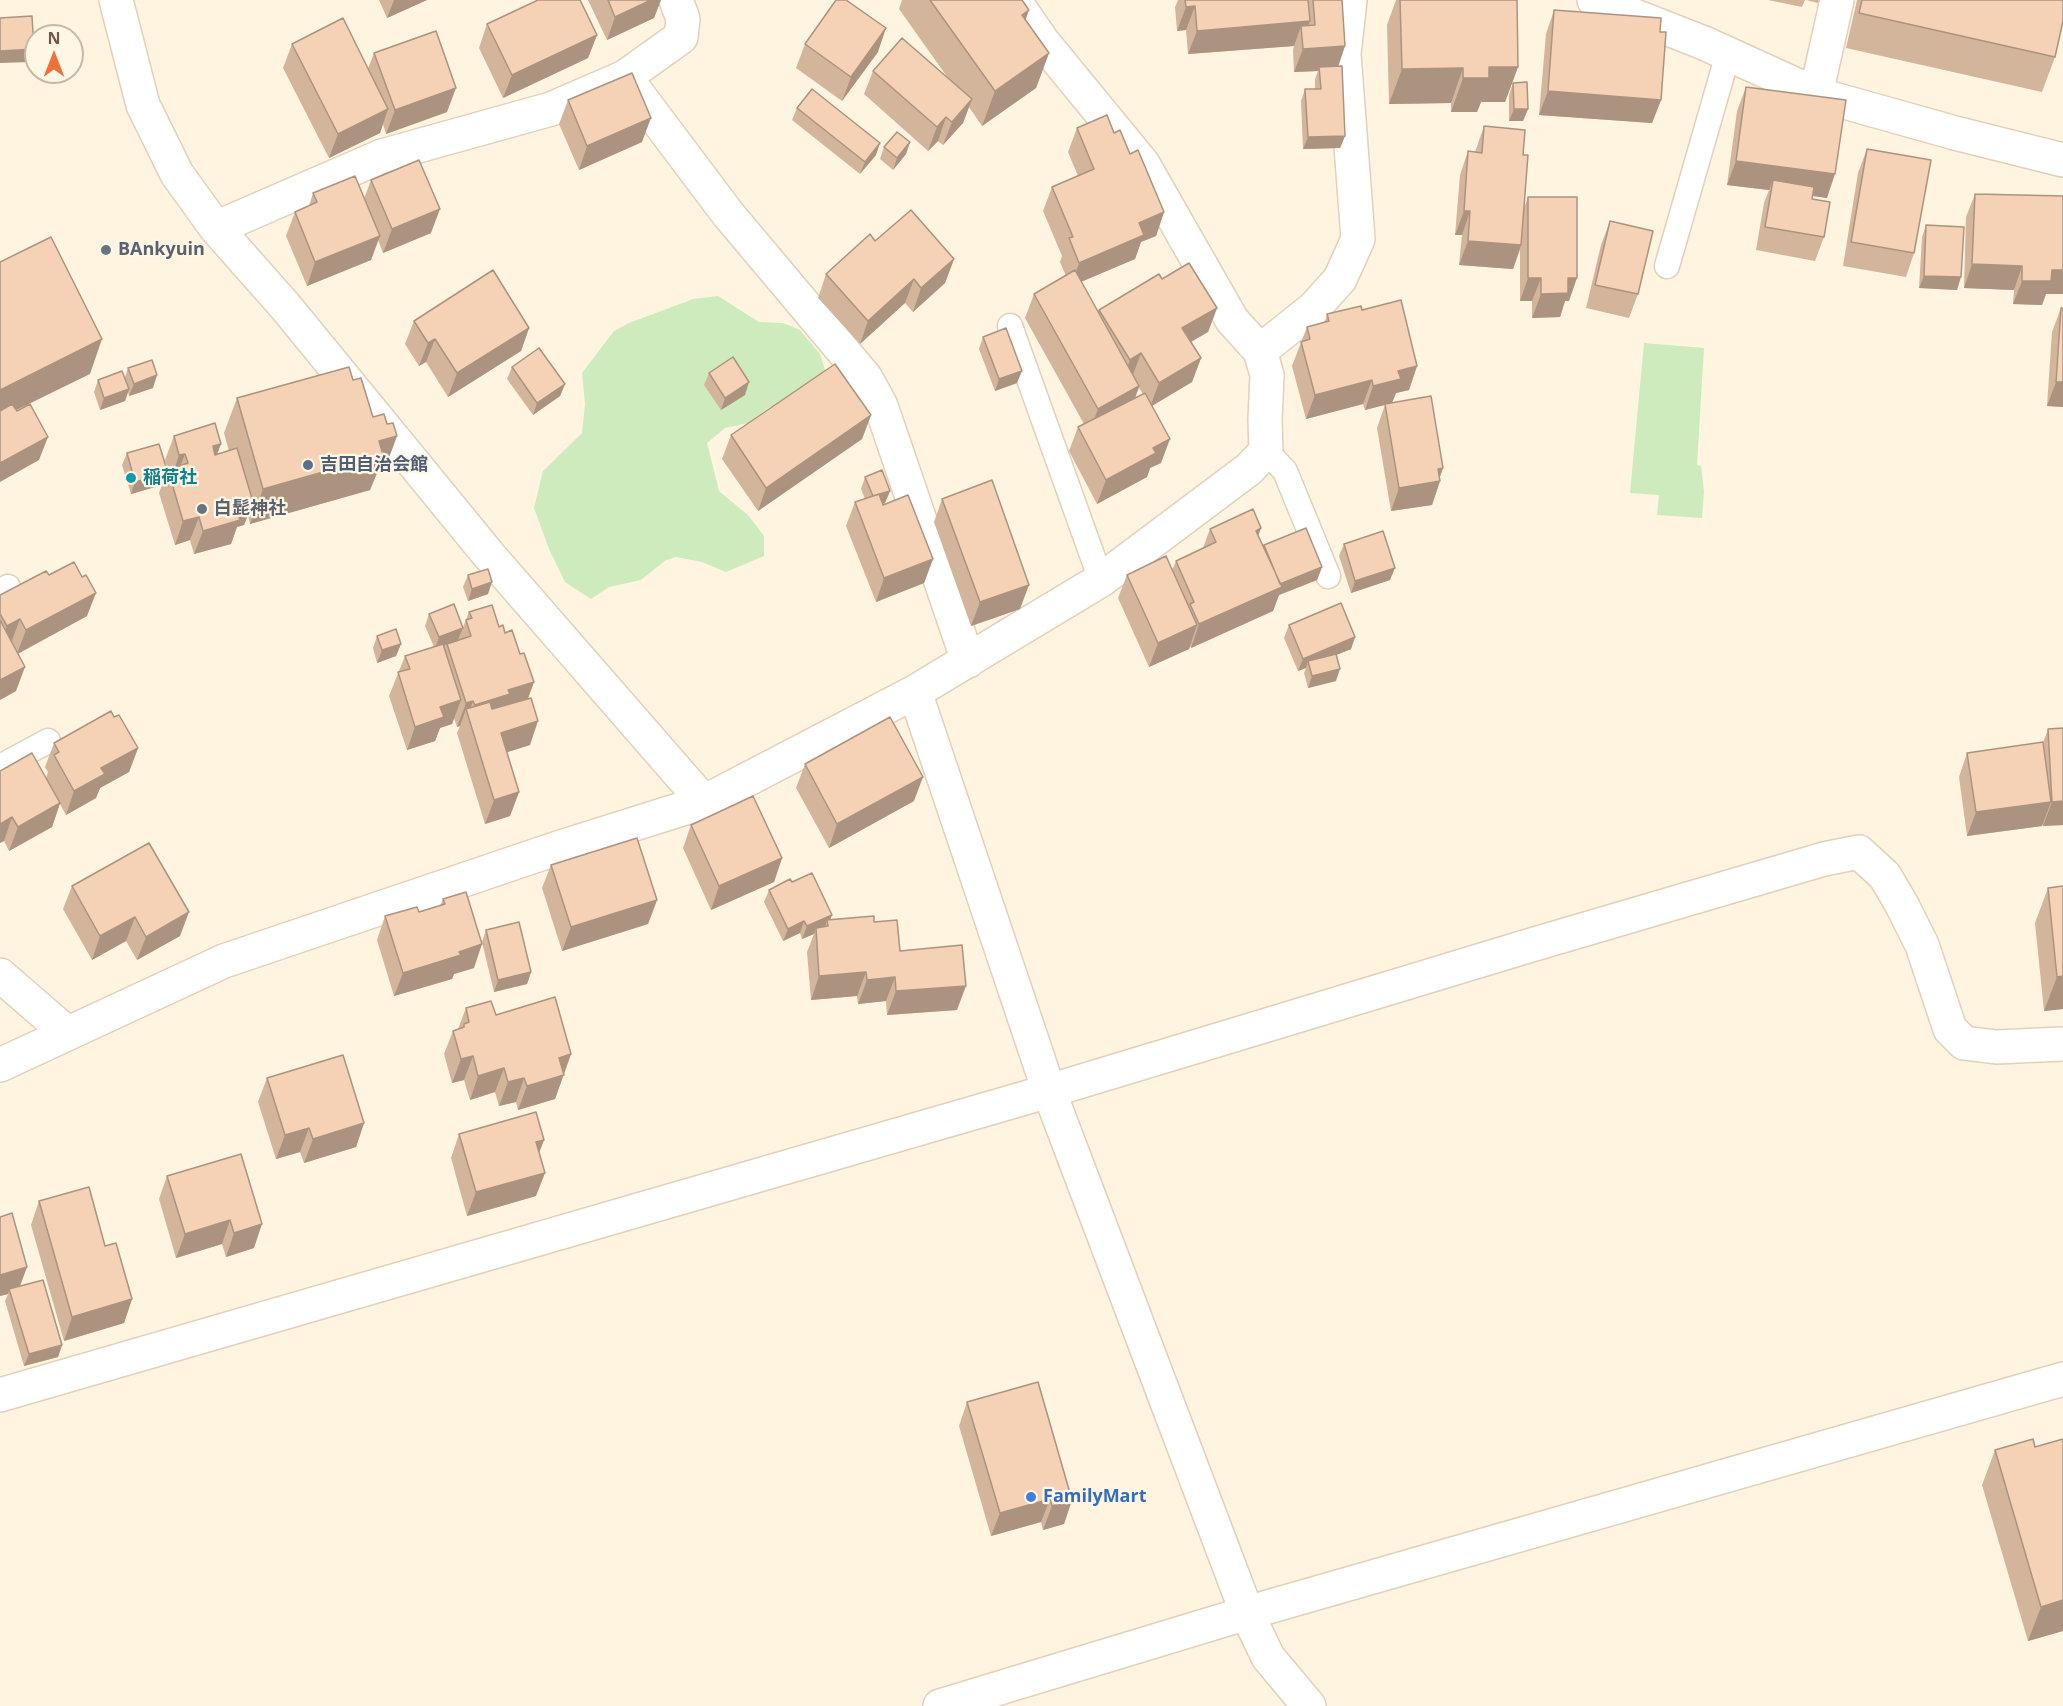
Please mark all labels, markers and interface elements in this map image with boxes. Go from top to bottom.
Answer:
north arrow [24,24,84,84]
text: N [47,27,61,49]
place label: BAnkyuin [118,239,205,261]
marker: BAnkyuin [99,243,113,257]
place label: 吉田自治会館 [320,454,428,476]
marker: 吉田自治会館 [301,458,315,472]
place label: 稲荷社 [143,467,197,489]
marker: 稲荷社 [124,471,138,485]
place label: 白髭神社 [214,498,286,520]
marker: 白髭神社 [195,502,209,516]
place label: FamilyMart [1043,1486,1146,1508]
marker: FamilyMart [1024,1490,1038,1504]

